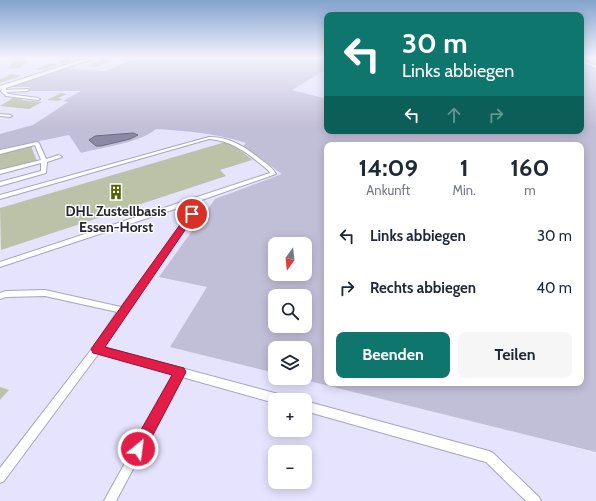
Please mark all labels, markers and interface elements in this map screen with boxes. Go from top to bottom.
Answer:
text: 30 m [402,26,468,60]
icon: left [336,28,388,80]
text: Links abbiegen [402,60,514,82]
icon: left [401,104,423,126]
icon: ahead [443,104,465,126]
icon: right [485,104,507,126]
text: 14:09 [359,153,418,182]
text: 1 [460,153,469,182]
text: 160 [510,153,549,182]
text: Ankunft [366,182,410,198]
text: Min. [453,182,476,198]
text: m [524,182,536,198]
building icon: DHL Zustellbasis Essen-Horst [107,183,125,201]
pin [175,197,209,231]
place label: DHL Zustellbasis Essen-Horst [66,202,167,236]
icon: arrive [181,203,203,225]
icon: left [336,225,358,247]
text: Links abbiegen [370,227,466,245]
text: 30 m [537,227,572,245]
north arrow [268,237,312,281]
map controls [268,237,312,489]
icon: right [336,277,358,299]
text: Rechts abbiegen [370,279,476,297]
text: 40 m [536,279,572,297]
button: search [268,289,312,333]
button: Beenden [336,332,450,378]
button: Teilen [458,332,572,378]
button: layers [268,341,312,385]
button: + [268,393,312,437]
position arrow [117,428,159,470]
button: − [268,445,312,489]

